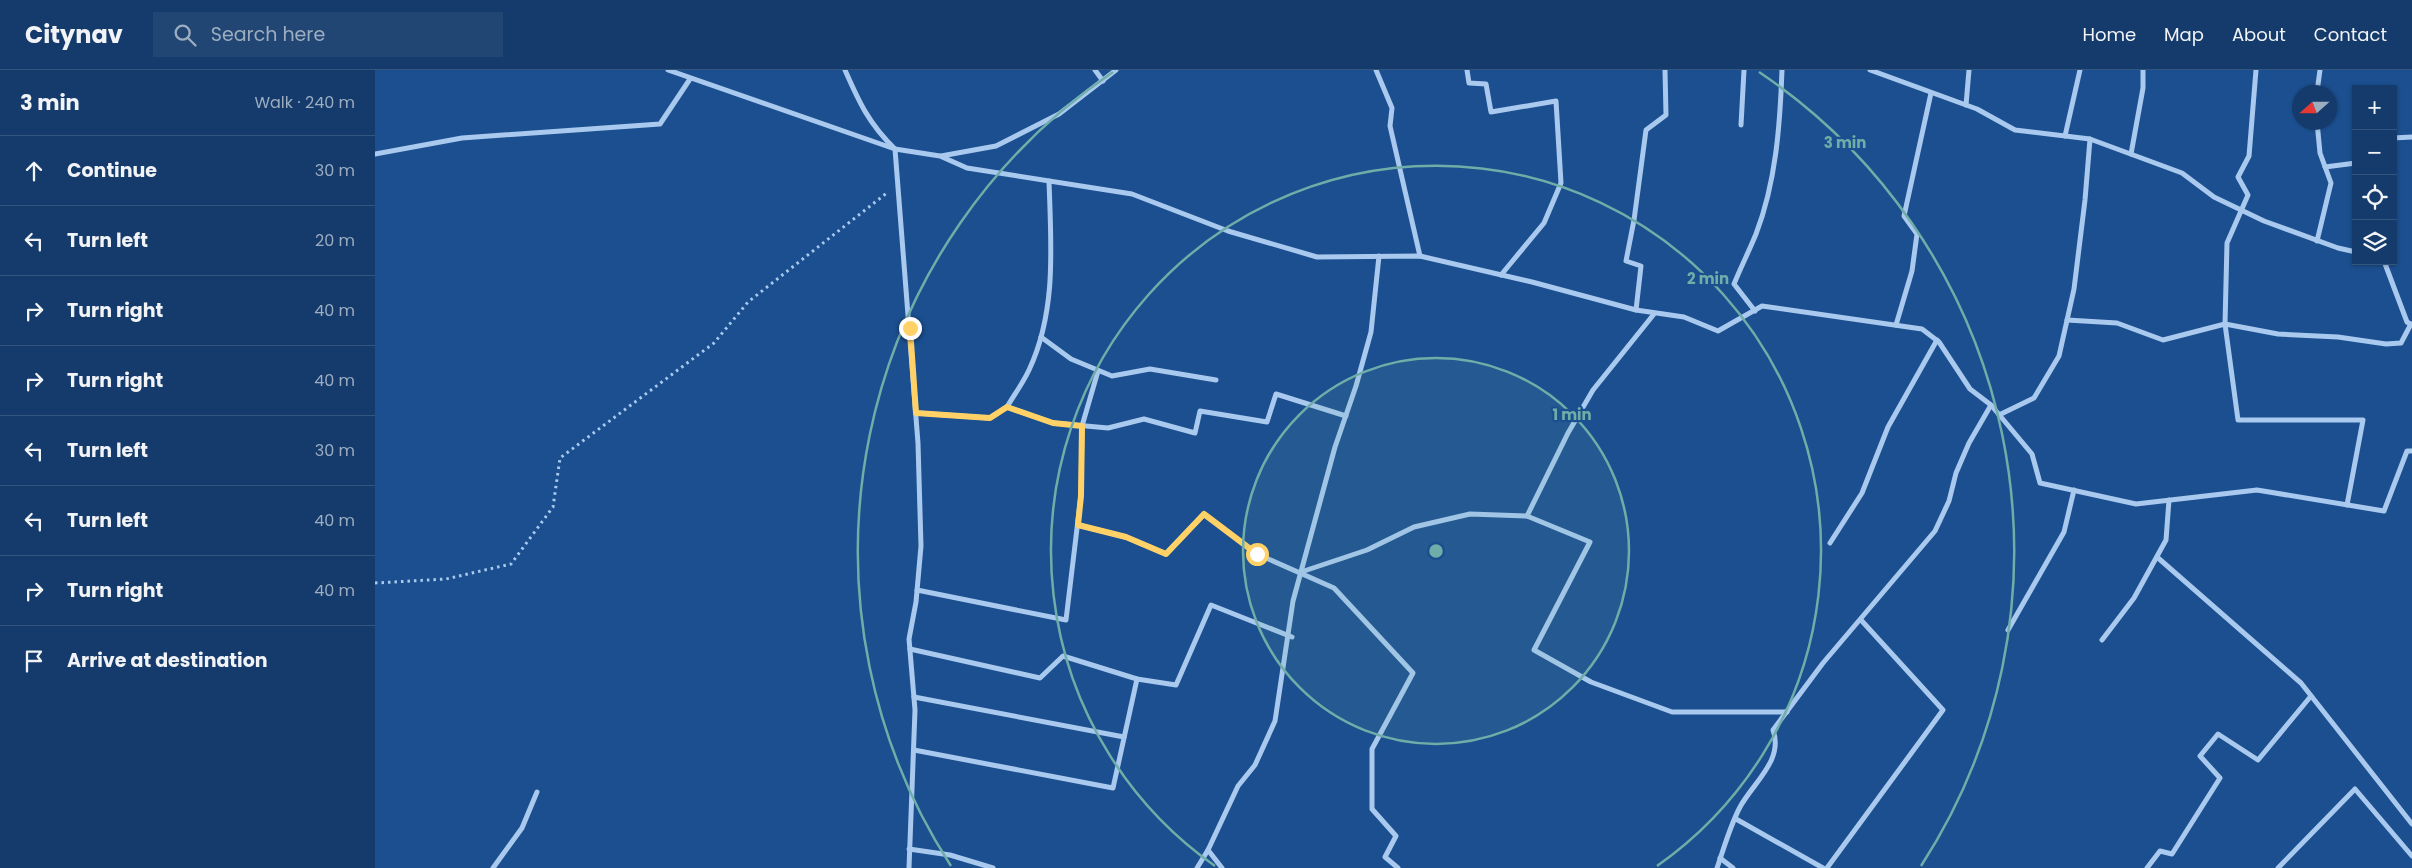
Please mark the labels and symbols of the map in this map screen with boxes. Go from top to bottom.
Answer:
north arrow [2292,85,2337,130]
text: 3 min [1824,132,1866,153]
text: 2 min [1687,268,1729,289]
route end [899,317,922,340]
text: 1 min [1552,404,1592,425]
centre of rings [1427,542,1445,560]
route start [1246,543,1269,566]

